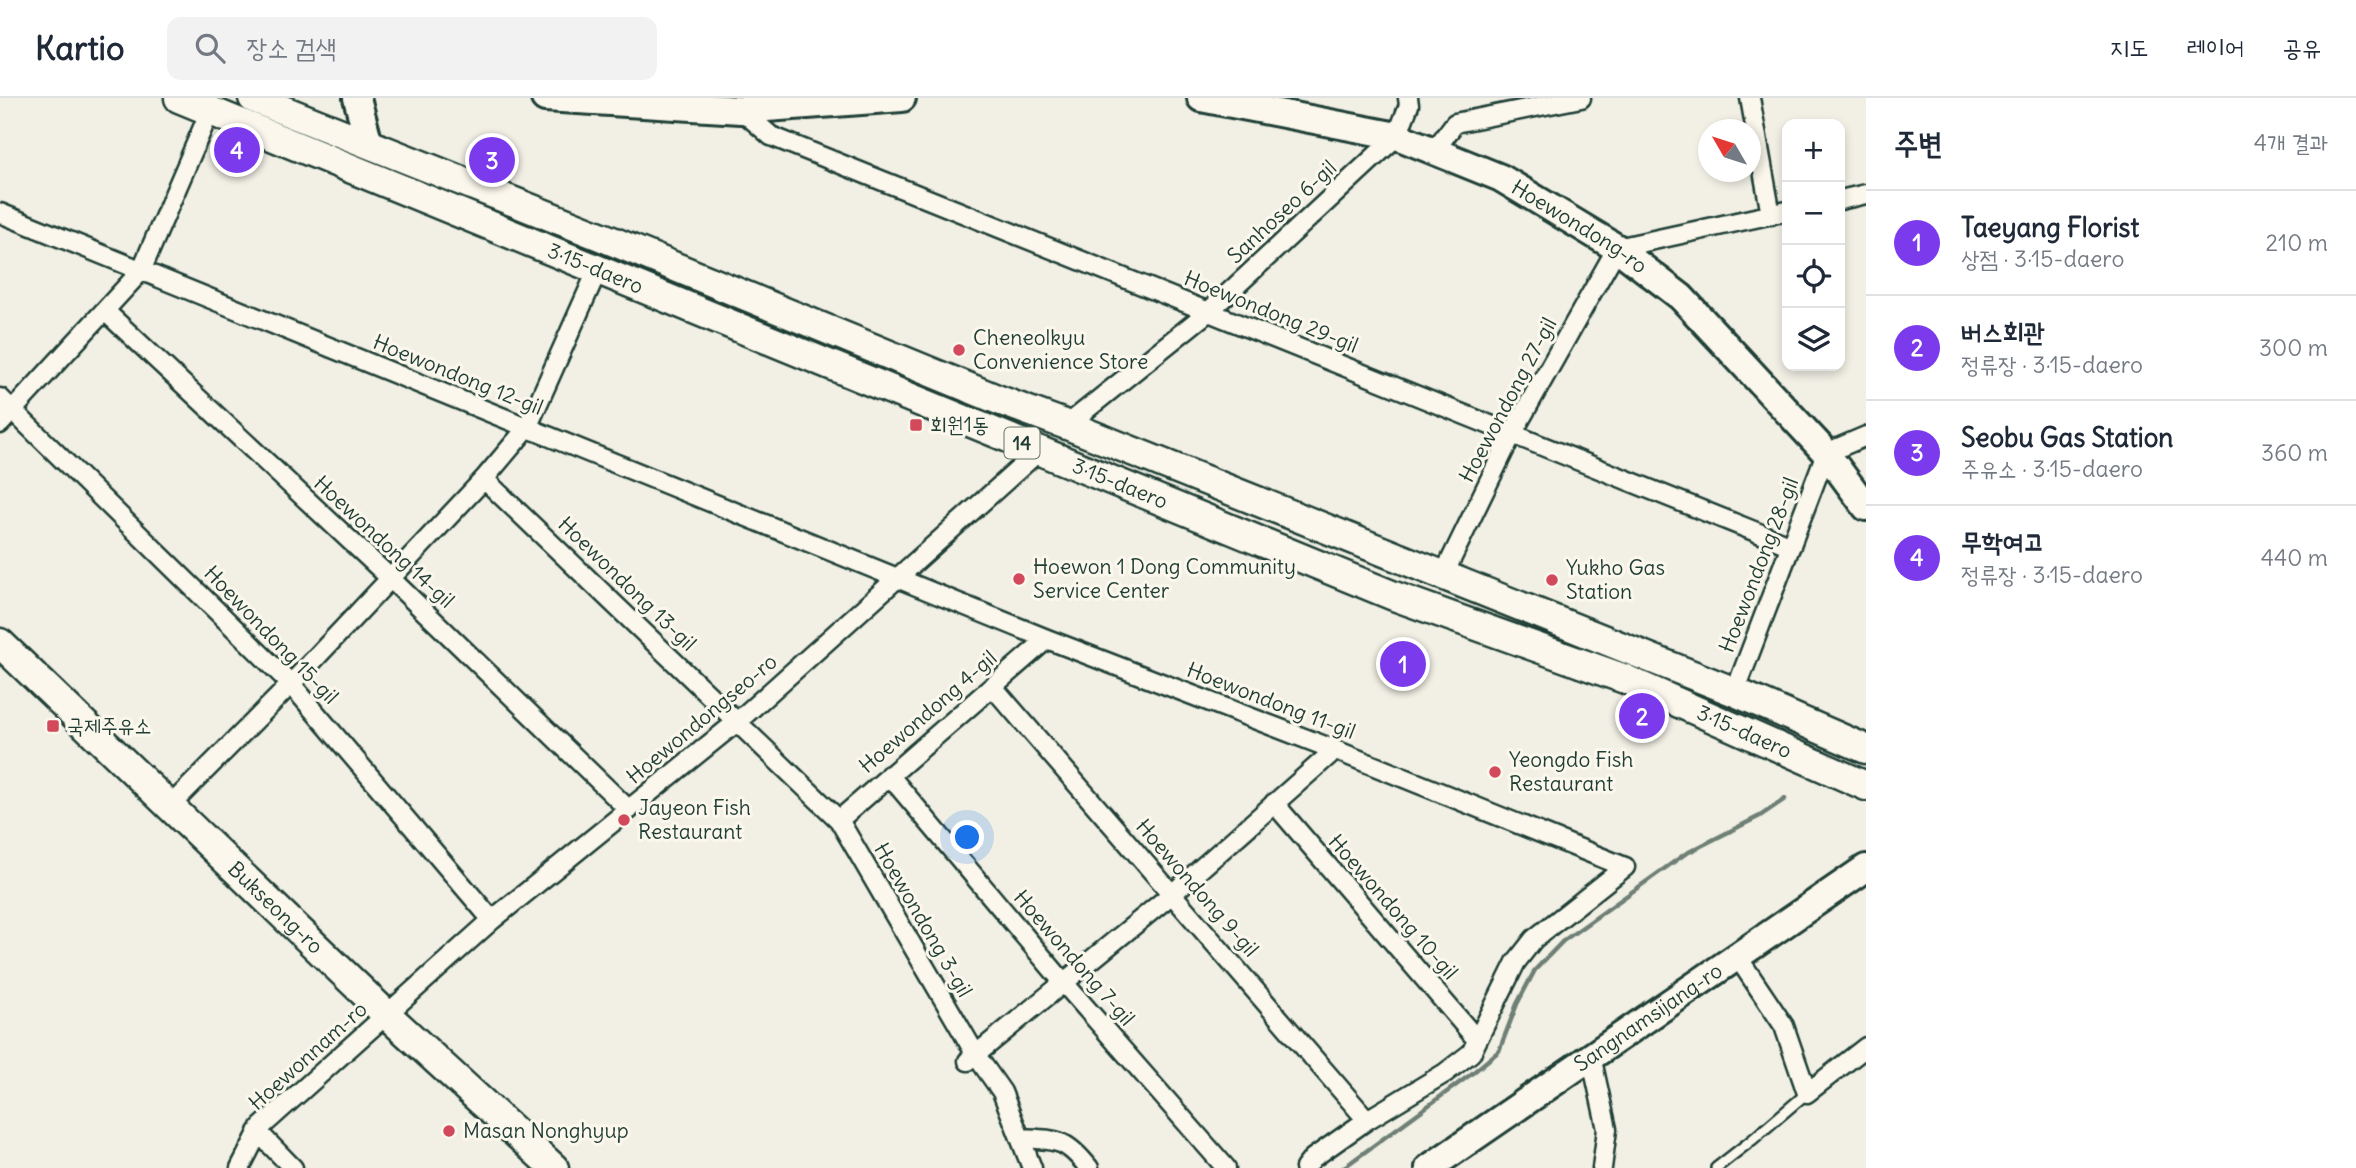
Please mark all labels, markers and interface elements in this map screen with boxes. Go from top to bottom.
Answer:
search box [167,17,657,80]
text: Kartio [35,27,125,69]
icon: search [191,29,229,67]
text: 장소 검색 [247,31,336,64]
text: 지도 [2110,32,2148,62]
text: 레이어 [2186,32,2244,62]
text: 공유 [2282,32,2321,62]
north arrow [1698,119,1761,182]
map controls [1782,119,1845,371]
button: + [1782,119,1845,182]
pin: 4 [214,124,260,176]
text: 주변 [1894,124,1942,162]
text: 4개 결과 [2254,128,2328,157]
pin: 3 [469,134,515,186]
street label: Sanhoseo 6-gil [1221,154,1342,269]
street label: Hoewondong-ro [1507,173,1653,279]
button: − [1782,182,1845,245]
text: Taeyang Florist [1961,211,2139,244]
text: 1 [1912,228,1922,257]
text: 210 m [2265,228,2328,257]
street label: 3·15-daero [544,237,647,300]
text: 상점 · 3·15-daero [1961,244,2124,273]
button: locate [1782,245,1845,308]
street label: Hoewondong 29-gil [1180,264,1362,359]
button: layers [1782,308,1845,371]
street label: Hoewondong 27-gil [1453,313,1562,487]
text: 버스회관 [1961,315,2045,348]
place label: Cheneolkyu Convenience Store [973,324,1148,375]
street label: Hoewondong 12-gil [369,328,547,421]
text: 2 [1911,333,1923,362]
text: 300 m [2259,333,2328,362]
marker: Cheneolkyu Convenience Store [951,342,967,358]
text: 정류장 · 3·15-daero [1961,350,2143,379]
place label: 회원1동 [930,411,989,438]
marker: 회원1동 [908,417,924,433]
text: Seobu Gas Station [1961,421,2173,454]
road number: 14 [1004,428,1040,458]
text: 3 [1910,438,1924,467]
text: 360 m [2261,438,2328,467]
street label: 3·15-daero [1068,452,1172,515]
text: 주유소 · 3·15-daero [1961,454,2143,483]
street label: Hoewondong 14-gil [308,470,460,614]
street label: Hoewondong 28-gil [1713,473,1804,656]
street label: Hoewondong 13-gil [552,511,702,657]
text: 무학여고 [1961,525,2045,558]
text: 4 [1910,543,1924,572]
text: 440 m [2261,543,2328,572]
place label: Hoewon 1 Dong Community Service Center [1033,553,1296,604]
place label: Yukho Gas Station [1566,554,1665,605]
street label: Hoewondong 15-gil [198,560,344,710]
text: 정류장 · 3·15-daero [1961,560,2143,589]
marker: Hoewon 1 Dong Community Service Center [1011,571,1027,587]
marker: Yukho Gas Station [1544,572,1560,588]
pin: 1 [1380,638,1426,690]
street label: Hoewondong 4-gil [853,644,1002,779]
street label: Hoewondongseo-ro [621,648,783,789]
street label: Hoewondong 11-gil [1183,656,1359,745]
pin: 2 [1619,690,1665,742]
street label: 3·15-daero [1693,699,1796,764]
place label: 국제주유소 [67,712,152,739]
marker: 국제주유소 [45,718,61,734]
place label: Yeongdo Fish Restaurant [1509,746,1633,797]
marker: Yeongdo Fish Restaurant [1487,764,1503,780]
place label: Jayeon Fish Restaurant [638,794,751,845]
marker: Jayeon Fish Restaurant [616,812,632,828]
street label: Hoewondong 9-gil [1130,813,1265,962]
your location [950,820,984,854]
street label: Hoewondong 10-gil [1323,828,1464,985]
street label: Hoewondong 3-gil [868,838,979,1002]
street label: Bukseong-ro [222,855,329,959]
street label: Hoewondong 7-gil [1008,884,1141,1031]
street label: Sangnamsijang-ro [1569,957,1727,1077]
street label: Hoewonnam-ro [243,995,372,1116]
place label: Masan Nonghyup [463,1117,629,1144]
marker: Masan Nonghyup [441,1123,457,1139]

